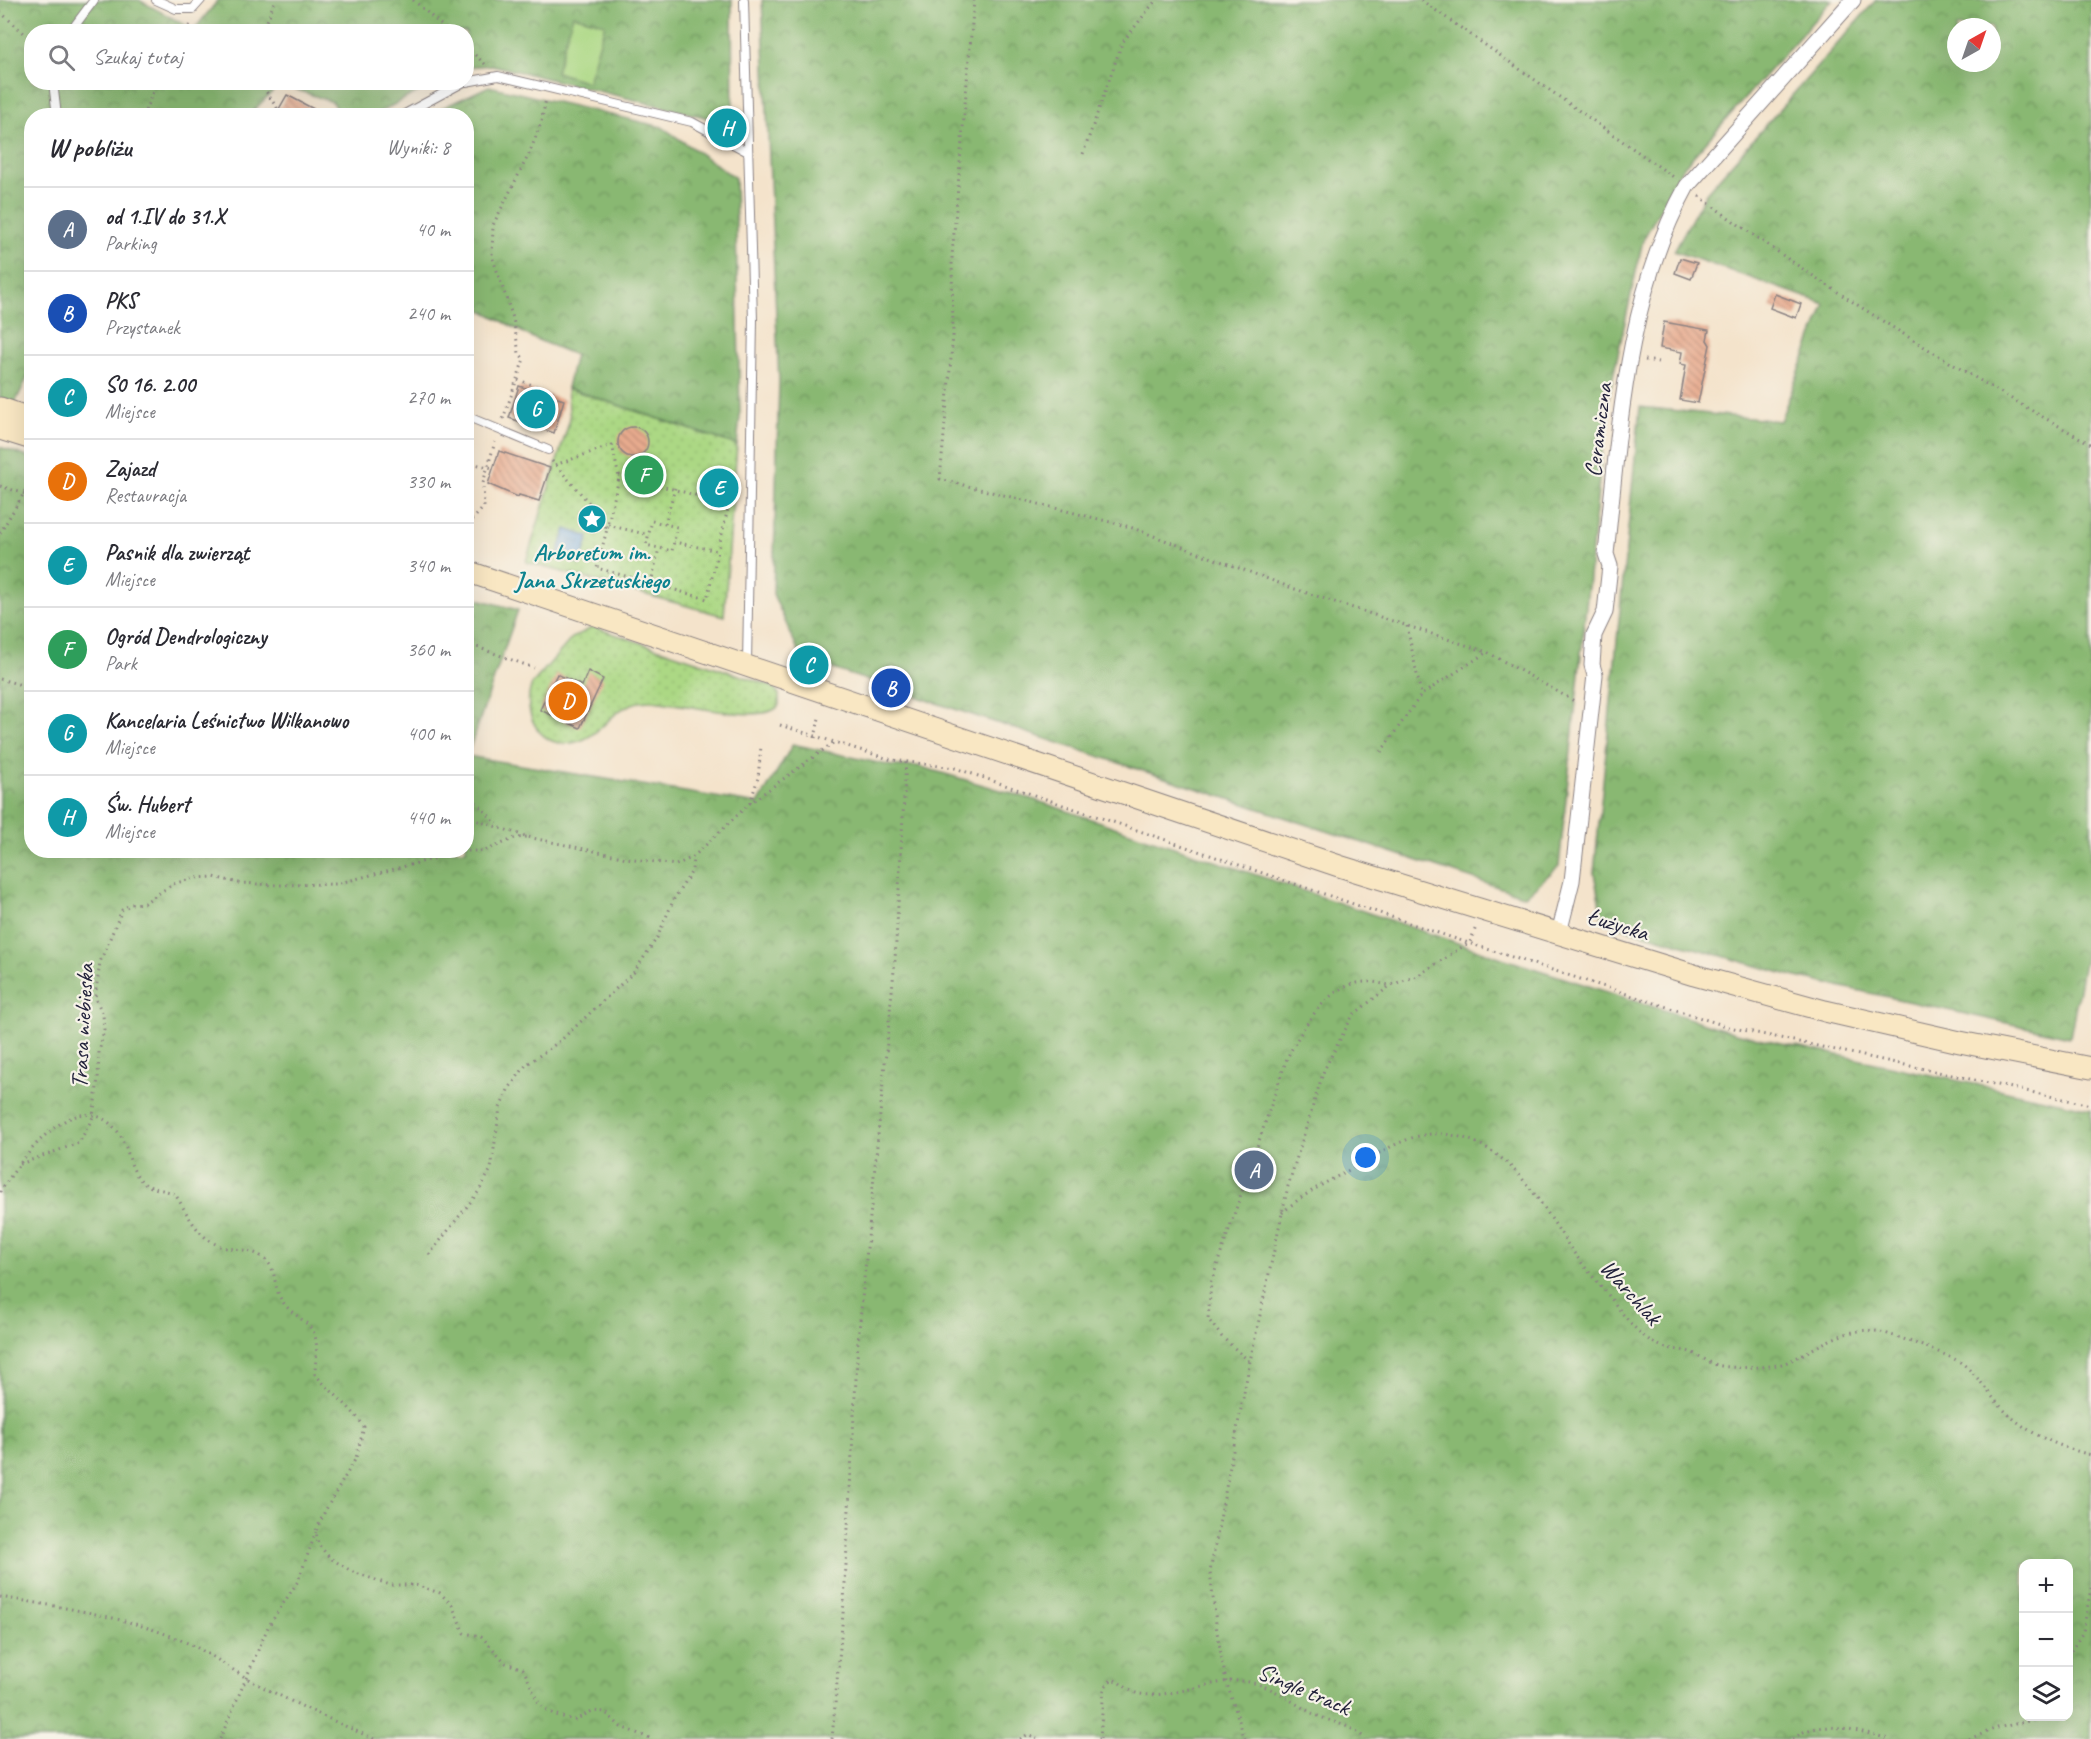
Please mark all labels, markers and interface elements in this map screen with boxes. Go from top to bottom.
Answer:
north arrow [1947,18,2001,72]
search box [24,24,474,90]
icon: search [45,41,78,74]
text: Szukaj tutaj [93,43,183,71]
pin: H [708,106,746,150]
text: W pobliżu [48,131,131,164]
text: Wyniki: 8 [387,135,450,160]
text: od 1.IV do 31.X [105,203,225,231]
text: A [62,217,73,242]
text: 40 m [416,217,450,242]
text: Parking [105,231,157,256]
text: PKS [105,287,137,315]
text: B [62,301,73,326]
text: 240 m [407,301,450,326]
text: Przystanek [105,315,180,340]
text: S0 16. 2.00 [105,371,195,399]
street label: Ceramiczna [1577,380,1619,479]
text: C [63,385,72,410]
text: 270 m [407,385,450,410]
pin: G [516,386,556,432]
text: Miejsce [105,399,155,424]
pin: F [624,452,664,498]
text: Zajazd [105,455,155,483]
pin: E [700,466,738,510]
text: D [62,469,73,494]
text: 330 m [407,469,450,494]
text: Restauracja [105,483,186,508]
place icon: Arboretum im. Jana Skrzetuskiego [576,503,608,535]
place label: Arboretum im. Jana Skrzetuskiego [513,537,671,595]
text: Pasnik dla zwierząt [105,539,249,567]
text: E [62,553,73,578]
text: 340 m [407,553,450,578]
text: Miejsce [105,567,155,592]
text: Ogród Dendrologiczny [105,623,266,651]
text: F [63,637,72,662]
text: 360 m [407,637,450,662]
pin: C [790,642,828,688]
text: Park [105,651,137,676]
pin: B [872,666,910,710]
pin: D [548,678,588,724]
text: Kancelaria Leśnictwo Wilkanowo [105,707,348,735]
text: G [63,721,72,746]
text: 400 m [407,721,450,746]
text: Miejsce [105,735,155,760]
text: Św. Hubert [105,791,190,819]
text: H [62,805,73,830]
text: 440 m [407,805,450,830]
text: Miejsce [105,819,155,844]
street label: Łużycka [1584,901,1654,948]
street label: Trasa niebieska [64,961,100,1089]
your location [1351,1143,1380,1172]
pin: A [1234,1148,1274,1192]
street label: Warchlak [1594,1253,1670,1333]
map controls [2019,1559,2073,1721]
button: + [2019,1559,2073,1613]
button: − [2019,1613,2073,1667]
street label: Single track [1253,1656,1357,1723]
button: layers [2019,1667,2073,1721]

